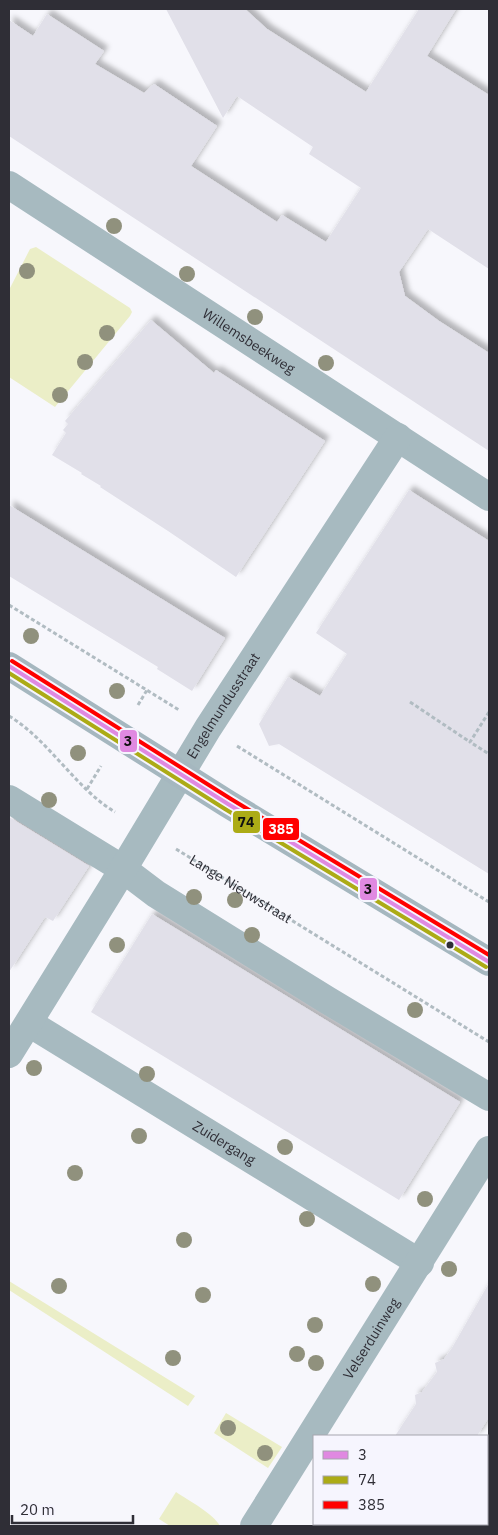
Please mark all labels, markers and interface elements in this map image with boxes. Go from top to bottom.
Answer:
street label: Willemsbeekweg [199,304,299,378]
street label: Engelmundusstraat [183,649,264,762]
line badge: 3 [119,729,138,753]
text: 3 [124,732,132,750]
line badge: 74 [232,810,261,834]
text: 74 [238,813,254,831]
line badge: 385 [262,817,300,841]
text: 385 [268,820,294,838]
street label: Lange Nieuwstraat [186,850,295,927]
line badge: 3 [359,877,378,901]
text: 3 [364,880,372,898]
unlabelled marker [445,940,455,950]
street label: Zuidergang [189,1117,259,1169]
street label: Velserduinweg [339,1294,404,1383]
legend [313,1435,488,1525]
text: 3 [358,1445,367,1464]
text: 74 [358,1470,376,1489]
scale bar [12,1492,134,1524]
text: 385 [358,1495,385,1514]
text: 20 m [20,1500,55,1519]

